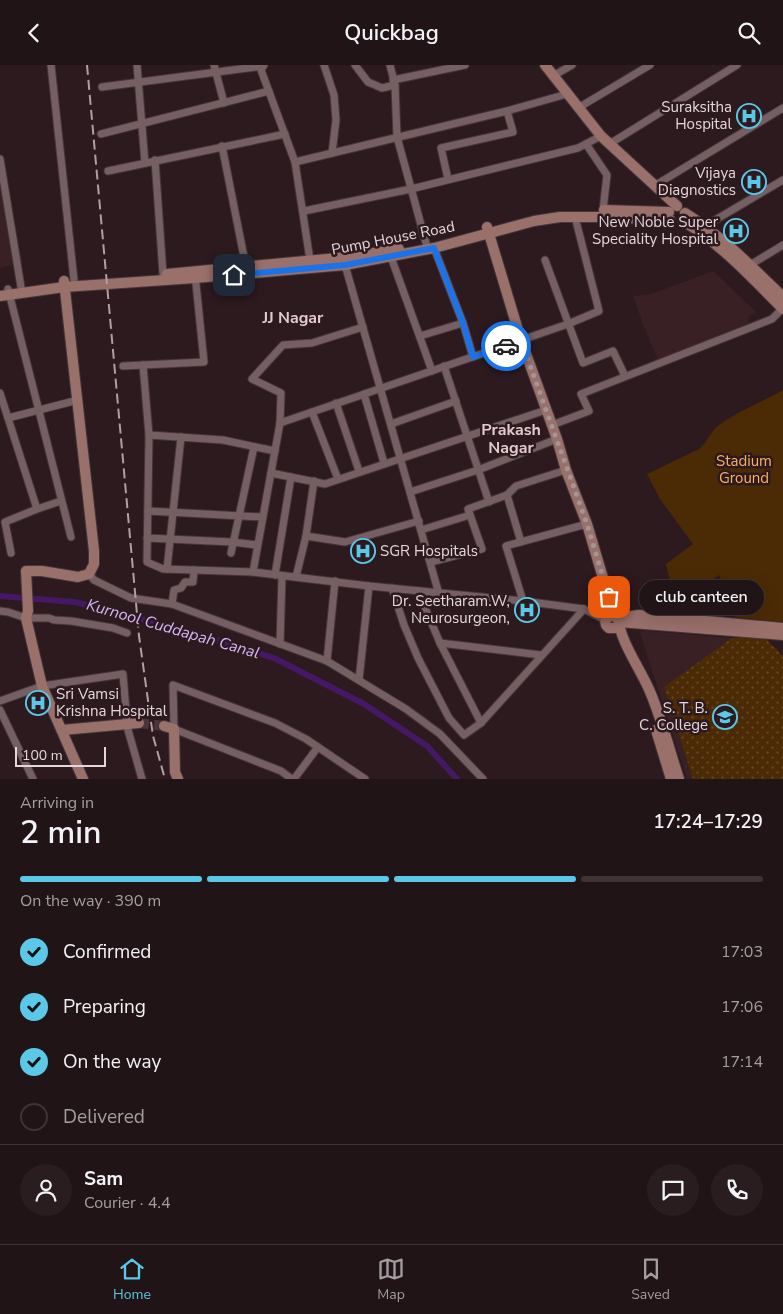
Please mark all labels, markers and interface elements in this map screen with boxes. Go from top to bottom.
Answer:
text: Quickbag [344,18,439,48]
icon: back [20,19,48,47]
icon: search [735,19,763,47]
place label: Suraksitha Hospital [661,97,733,134]
hospital icon: Suraksitha Hospital [736,103,762,129]
place label: Vijaya Diagnostics [658,163,736,200]
hospital icon: Vijaya Diagnostics [741,169,767,195]
place label: New Noble Super Speciality Hospital [592,212,719,249]
street label: Pump House Road [330,216,456,260]
hospital icon: New Noble Super Speciality Hospital [723,218,749,244]
pin [213,254,255,296]
icon: home [220,261,248,289]
district label: JJ Nagar [262,307,324,329]
courier [481,321,531,371]
icon: car [492,332,520,360]
district label: Prakash Nagar [481,419,541,459]
park label: Stadium Ground [716,451,772,488]
hospital icon: SGR Hospitals [350,538,376,564]
place label: SGR Hospitals [380,541,478,561]
pin [588,576,630,618]
callout: club canteen [639,579,764,615]
icon: bag [595,583,623,611]
text: club canteen [655,586,748,608]
place label: Dr. Seetharam.W, Neurosurgeon, [392,591,510,628]
water label: Kurnool Cuddapah Canal [84,594,262,664]
hospital icon: Dr. Seetharam.W, Neurosurgeon, [514,597,540,623]
place label: Sri Vamsi Krishna Hospital [56,684,168,721]
hospital icon: Sri Vamsi Krishna Hospital [25,690,51,716]
place label: S. T. B. C. College [639,698,708,735]
school or university icon: S. T. B. C. College [712,704,738,730]
scale bar [15,744,106,767]
text: 100 m [22,746,63,765]
text: Arriving in [20,792,94,814]
text: 17:24–17:29 [653,809,763,835]
text: 2 min [20,811,102,854]
text: On the way · 390 m [20,890,161,912]
icon: check [20,938,48,966]
text: Confirmed [63,939,151,965]
text: 17:03 [721,941,763,963]
icon: check [20,993,48,1021]
text: Preparing [63,994,146,1020]
text: 17:06 [721,996,763,1018]
icon: check [20,1048,48,1076]
text: On the way [63,1049,161,1075]
text: 17:14 [721,1051,763,1073]
text: Delivered [63,1104,145,1130]
button: person [20,1164,72,1216]
button: chat [647,1164,699,1216]
button: phone [711,1164,763,1216]
text: Sam [84,1166,123,1192]
text: Courier · 4.4 [84,1192,170,1214]
tab: Home [113,1255,151,1304]
tab: Map [377,1255,405,1304]
tab: Saved [631,1255,670,1304]

